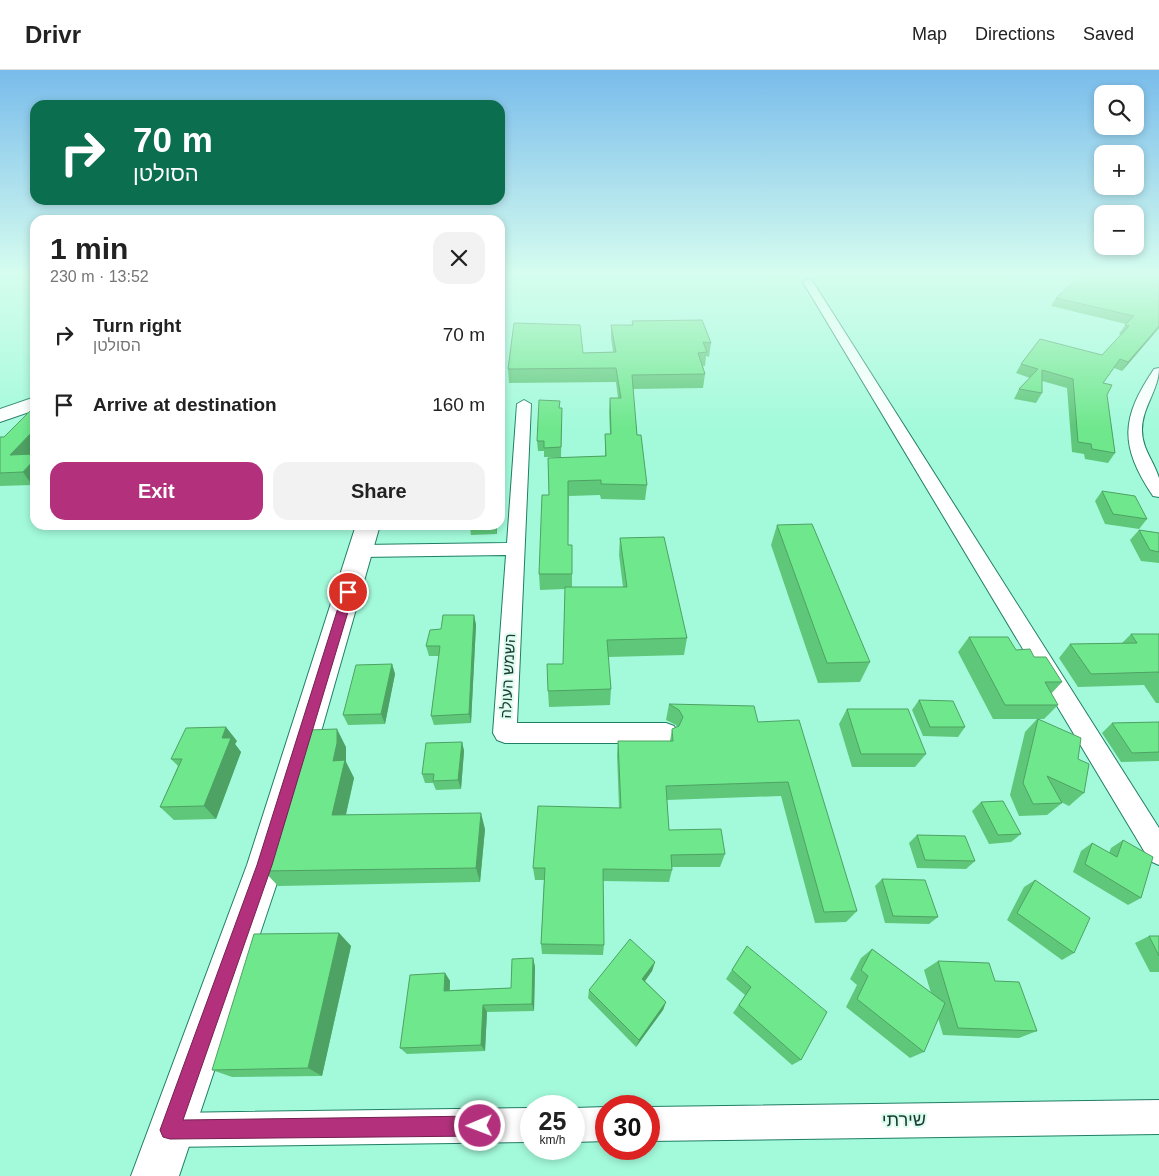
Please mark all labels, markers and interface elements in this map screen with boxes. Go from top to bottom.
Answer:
text: Drivr [25,21,81,48]
text: Map [912,24,947,44]
text: Directions [975,24,1055,44]
text: Saved [1083,24,1134,44]
map controls [1094,85,1144,255]
button: search [1094,85,1144,135]
icon: right [50,120,115,185]
text: 70 m [133,120,213,159]
button: + [1094,145,1144,195]
text: הסולטן [133,161,199,186]
button: − [1094,205,1144,255]
text: 1 min [50,232,128,265]
button: close [433,232,485,284]
text: 230 m · 13:52 [50,268,149,285]
text: Turn right [93,315,181,336]
icon: right [50,321,78,349]
text: 70 m [443,324,485,345]
text: הסולטן [93,337,141,354]
icon: arrive [50,391,78,419]
text: Arrive at destination [93,394,277,415]
text: 160 m [432,394,485,415]
button: Exit [50,462,263,520]
button: Share [273,462,485,520]
pin [327,571,369,613]
icon: arrive [334,578,362,606]
street label: השמש העולה [497,633,518,719]
speed limit sign: 30 [595,1095,660,1160]
position arrow [453,1099,505,1151]
text: 25 [539,1107,566,1135]
street label: שירתי [882,1110,926,1130]
text: km/h [539,1133,566,1147]

